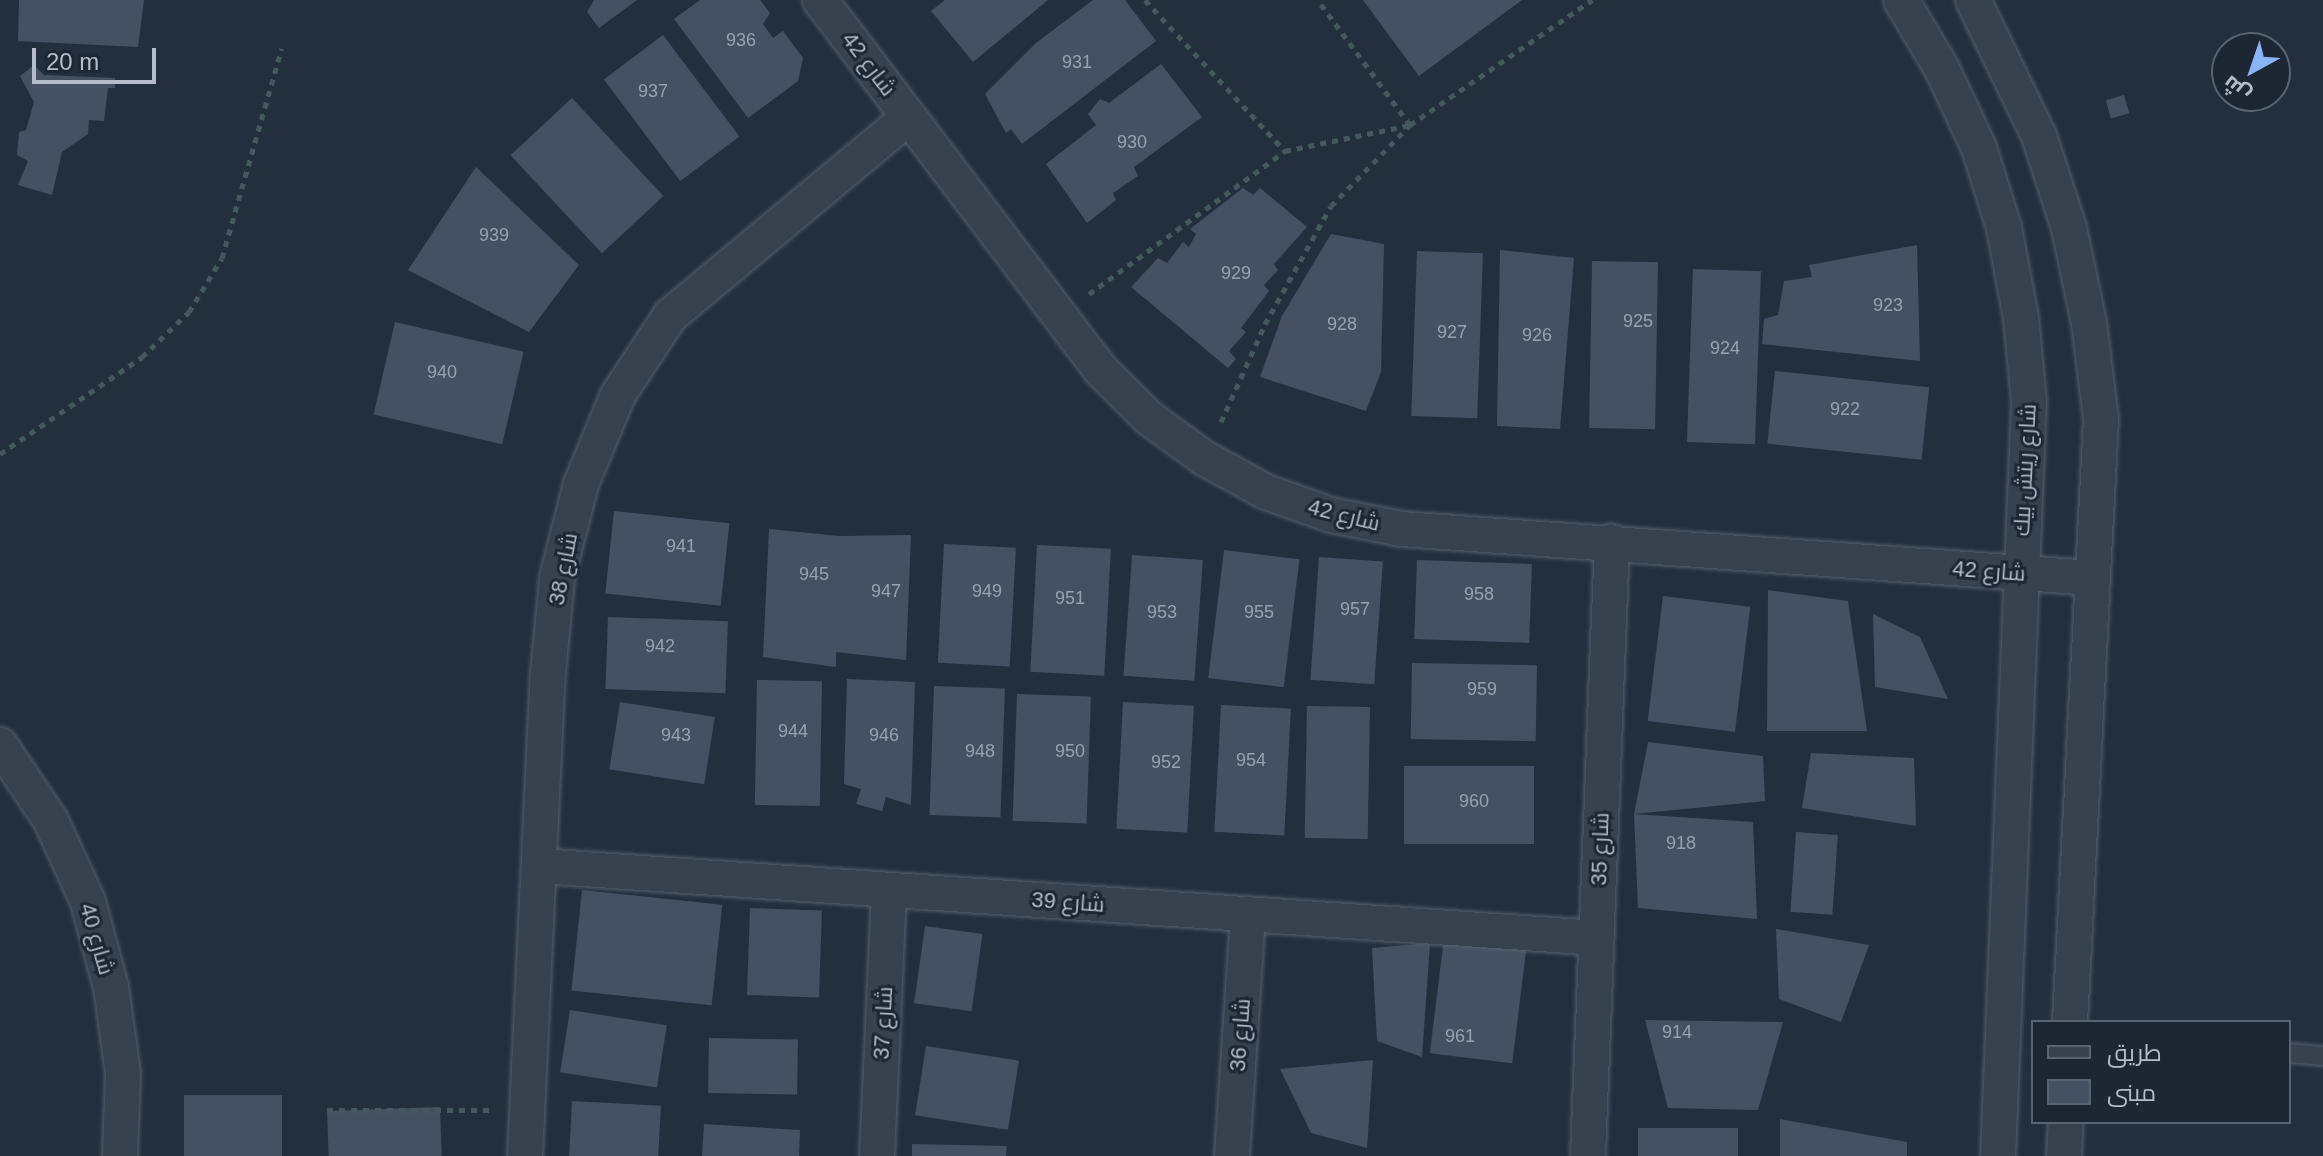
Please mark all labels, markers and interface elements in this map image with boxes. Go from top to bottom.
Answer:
street label: شارع 42 [836,27,902,101]
house number: 936 [726,29,756,51]
scale bar [36,32,160,82]
north arrow [2211,32,2291,112]
text: 20 m [46,48,99,75]
house number: 931 [1062,51,1092,73]
text: ش [2218,71,2255,108]
house number: 937 [638,80,668,102]
house number: 930 [1117,131,1147,153]
house number: 939 [479,224,509,246]
house number: 929 [1221,262,1251,284]
house number: 923 [1873,294,1903,316]
house number: 925 [1623,310,1653,332]
house number: 928 [1327,313,1357,335]
house number: 927 [1437,321,1467,343]
house number: 926 [1522,324,1552,346]
house number: 924 [1710,337,1740,359]
house number: 940 [427,361,457,383]
house number: 922 [1830,398,1860,420]
street label: شارع ريتش بيك [2008,403,2042,537]
street label: شارع 42 [1305,493,1383,537]
street label: شارع 38 [543,531,583,607]
house number: 941 [666,535,696,557]
street label: شارع 42 [1952,555,2026,587]
house number: 945 [799,563,829,585]
house number: 947 [871,580,901,602]
house number: 949 [972,580,1002,602]
house number: 958 [1464,583,1494,605]
house number: 951 [1055,587,1085,609]
house number: 957 [1340,598,1370,620]
house number: 953 [1147,601,1177,623]
house number: 955 [1244,601,1274,623]
house number: 942 [645,635,675,657]
house number: 959 [1467,678,1497,700]
house number: 944 [778,720,808,742]
house number: 943 [661,724,691,746]
house number: 946 [869,724,899,746]
house number: 948 [965,740,995,762]
house number: 950 [1055,740,1085,762]
house number: 954 [1236,749,1266,771]
house number: 952 [1151,751,1181,773]
house number: 960 [1459,790,1489,812]
street label: شارع 35 [1586,812,1614,886]
house number: 918 [1666,832,1696,854]
street label: شارع 39 [1031,886,1105,918]
street label: شارع 40 [74,900,120,978]
street label: شارع 37 [868,986,898,1060]
street label: شارع 36 [1224,998,1256,1072]
legend [2031,1020,2291,1124]
house number: 914 [1662,1021,1692,1043]
house number: 961 [1445,1025,1475,1047]
text: طريق [2107,1039,2162,1066]
text: مبنى [2107,1079,2156,1106]

